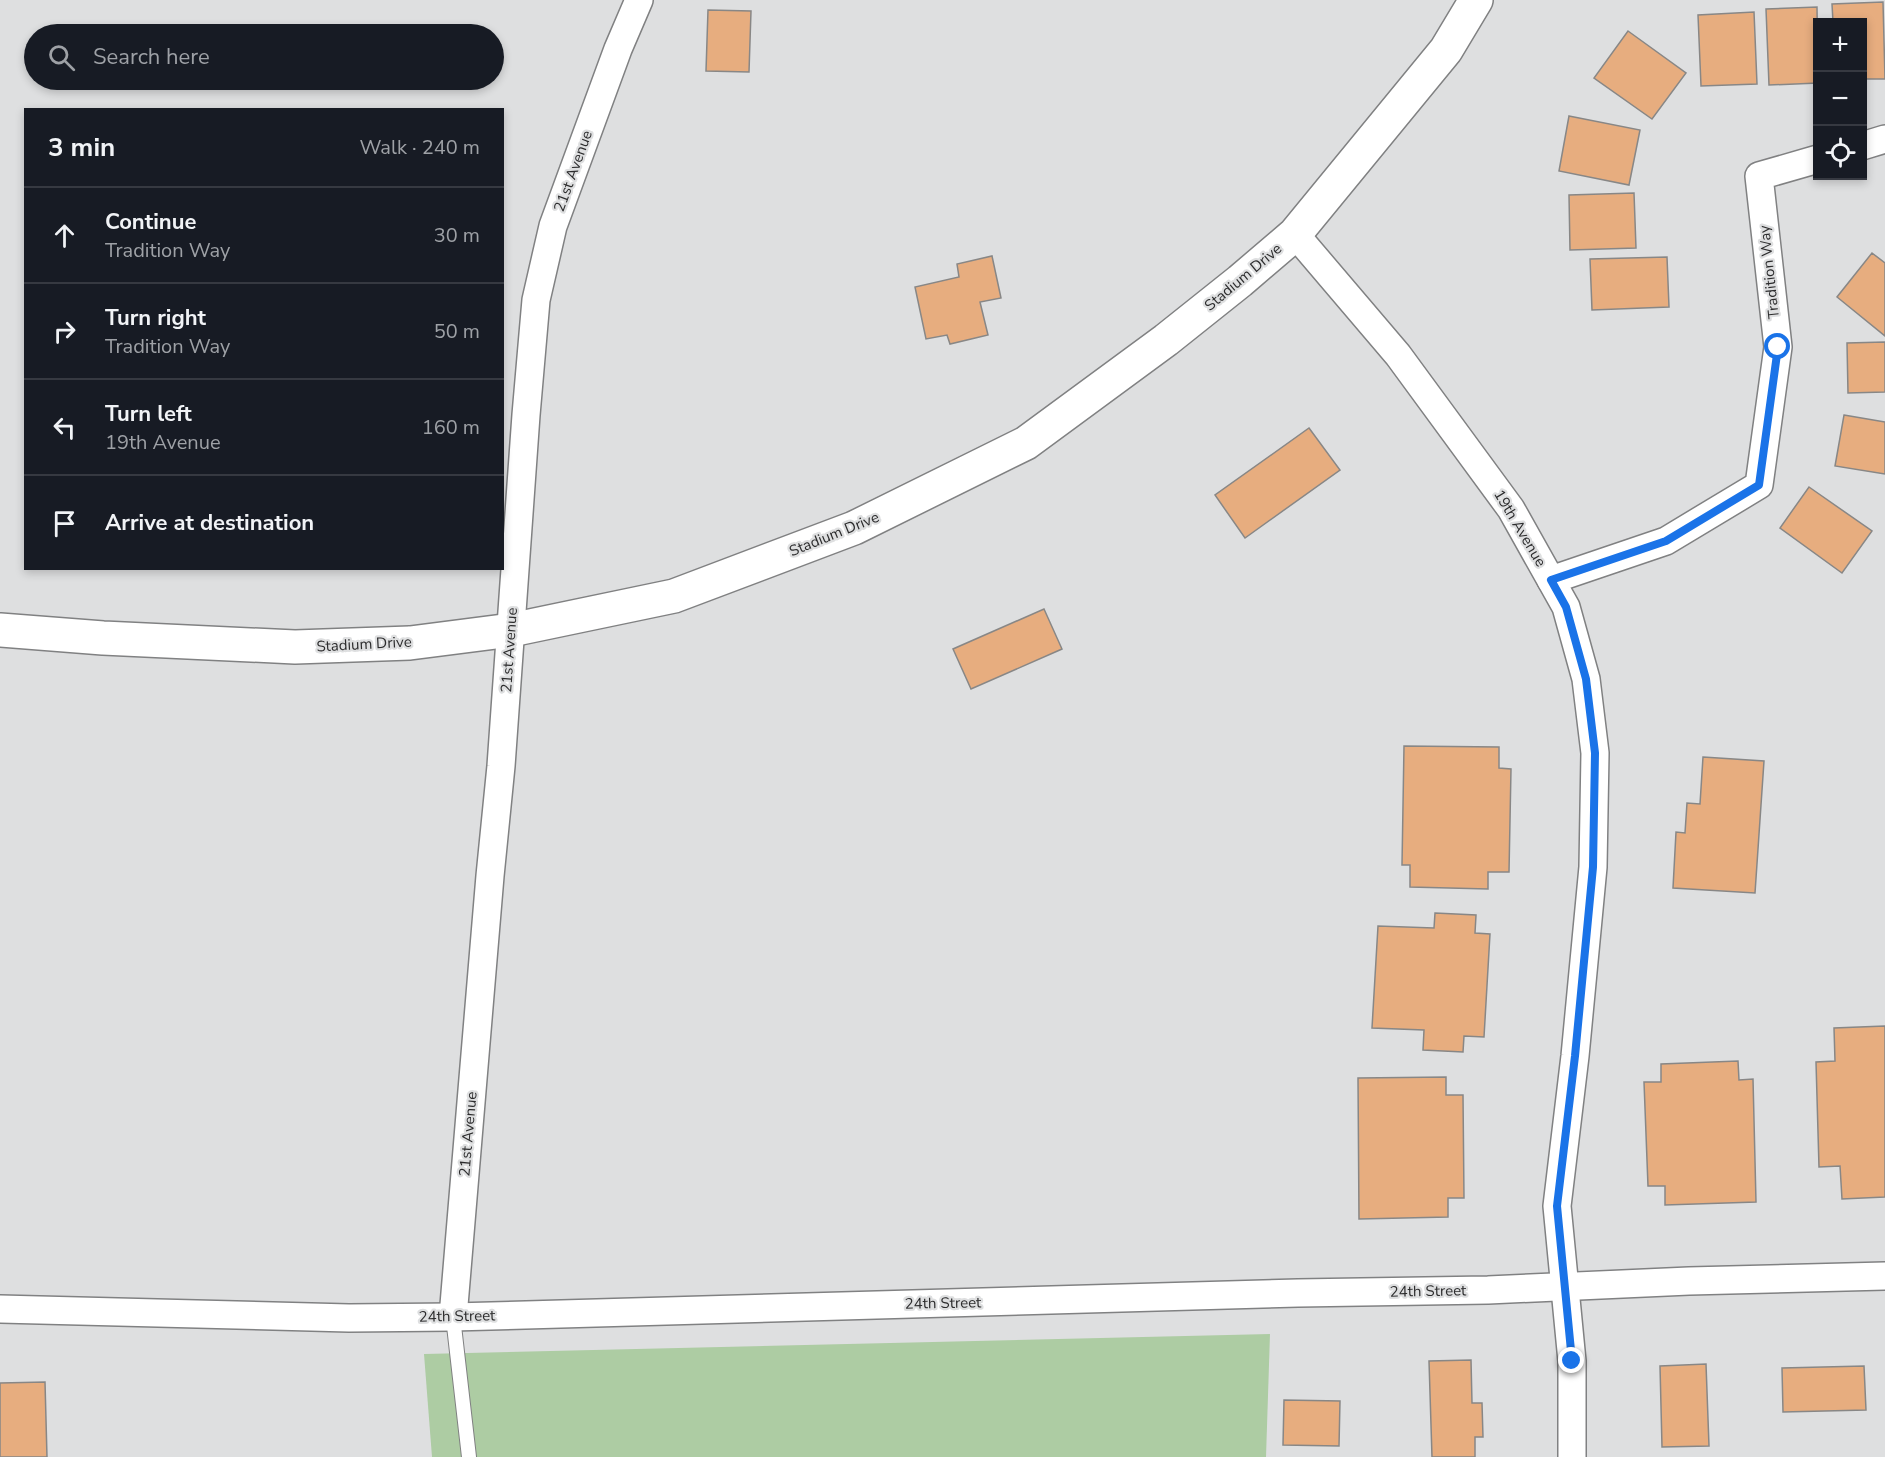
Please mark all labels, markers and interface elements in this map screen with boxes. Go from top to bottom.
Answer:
map controls [1813,18,1867,180]
button: + [1813,18,1867,72]
search box [24,24,504,90]
icon: search [45,41,78,74]
text: Search here [93,42,210,72]
button: − [1813,72,1867,126]
button: locate [1813,126,1867,180]
street label: 21st Avenue [549,127,597,214]
text: 3 min [48,130,115,165]
text: Walk · 240 m [360,134,480,161]
text: Continue [105,207,196,237]
icon: ahead [48,219,81,252]
text: 30 m [434,222,480,249]
street label: Tradition Way [1754,224,1784,320]
text: Tradition Way [105,237,230,264]
street label: Stadium Drive [1200,239,1286,315]
text: Turn right [105,303,206,333]
icon: right [48,315,81,348]
text: 50 m [434,318,480,345]
text: Tradition Way [105,333,230,360]
route start [1764,333,1790,359]
text: Turn left [105,399,192,429]
icon: left [48,411,81,444]
text: 160 m [422,414,480,441]
text: 19th Avenue [105,429,221,456]
street label: 19th Avenue [1489,486,1551,570]
icon: arrive [48,507,81,540]
street label: Stadium Drive [786,507,882,561]
text: Arrive at destination [105,508,314,538]
street label: 21st Avenue [496,607,522,693]
street label: Stadium Drive [316,632,412,656]
street label: 21st Avenue [454,1091,482,1177]
street label: 24th Street [1390,1280,1467,1302]
street label: 24th Street [905,1292,982,1314]
street label: 24th Street [419,1305,496,1327]
route end [1558,1347,1584,1373]

